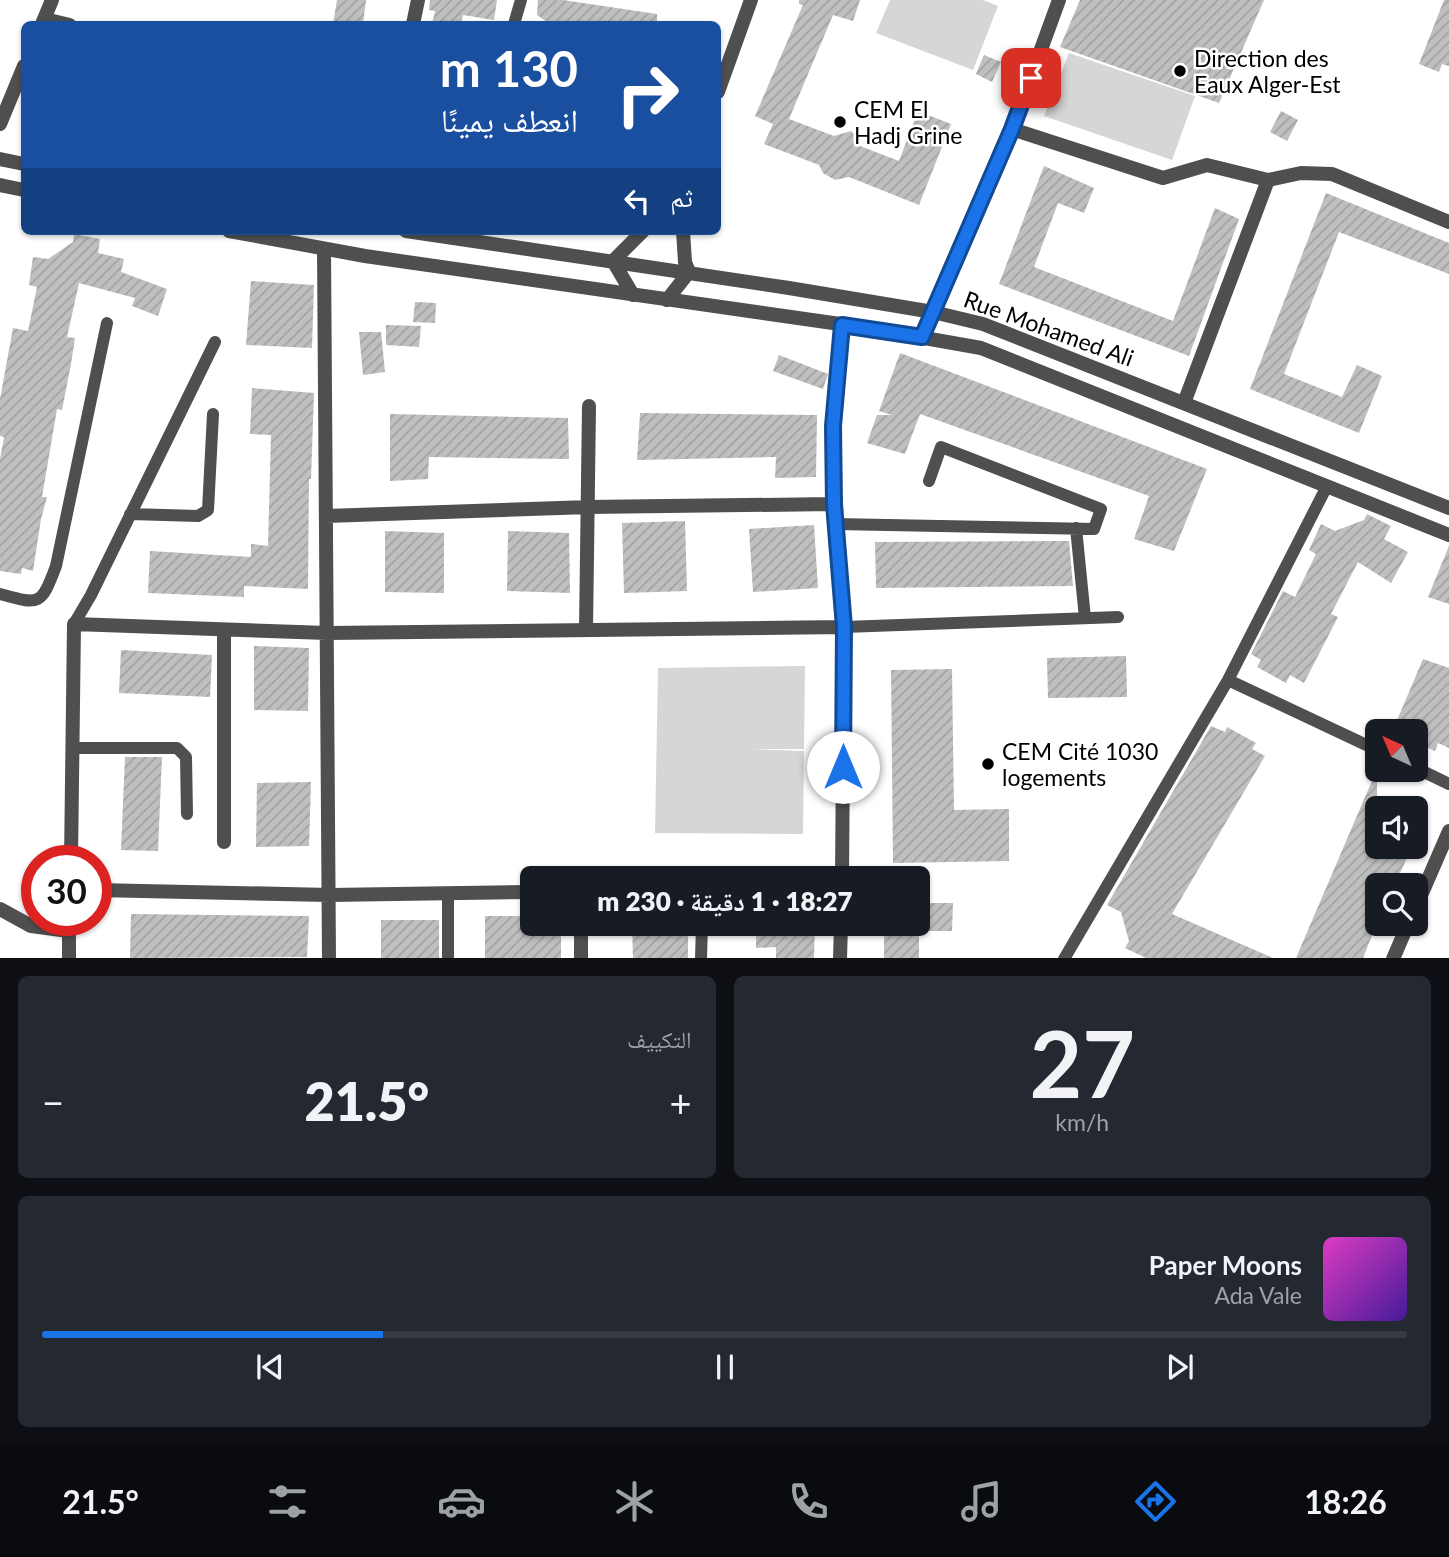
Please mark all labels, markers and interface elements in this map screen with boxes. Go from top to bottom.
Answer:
text: 130 m [440,39,578,97]
place label: Direction des Eaux Alger-Est [1194,44,1341,98]
pin [1001,48,1061,108]
icon: right [602,49,693,140]
icon: arrive [1012,59,1050,97]
marker: Direction des Eaux Alger-Est [1172,63,1188,79]
place label: CEM El Hadj Grine [854,95,962,149]
text: انعطف يمينًا [441,100,578,139]
marker: CEM El Hadj Grine [832,114,848,130]
text: ثم [670,181,693,213]
icon: left [618,182,656,220]
street label: Rue Mohamed Ali [960,284,1138,372]
north arrow [1365,719,1428,782]
map controls [1365,719,1428,936]
position arrow [806,730,880,804]
place label: CEM Cité 1030 logements [1002,737,1158,791]
marker: CEM Cité 1030 logements [980,756,996,772]
button: sound [1365,796,1428,859]
speed limit sign: 30 [21,845,112,936]
button: search [1365,873,1428,936]
text: 18:27 · 1 دقيقة · 230 m [597,885,853,917]
text: 27 [1029,1008,1135,1117]
text: التكييف [627,1025,692,1053]
text: 21.5° [304,1070,429,1132]
text: − [42,1079,64,1125]
text: + [669,1079,691,1125]
text: km/h [1055,1108,1109,1136]
text: Paper Moons [1149,1249,1302,1281]
text: Ada Vale [1214,1281,1302,1309]
icon: previous [251,1348,289,1386]
icon: pause [706,1348,744,1386]
icon: next [1161,1348,1199,1386]
icon: filters [263,1477,312,1526]
icon: car [437,1477,486,1526]
icon: climate [610,1477,659,1526]
icon: phone [784,1477,833,1526]
icon: music [957,1477,1006,1526]
icon: directions [1131,1477,1180,1526]
text: 21.5° [62,1482,139,1521]
text: 18:26 [1304,1482,1387,1521]

